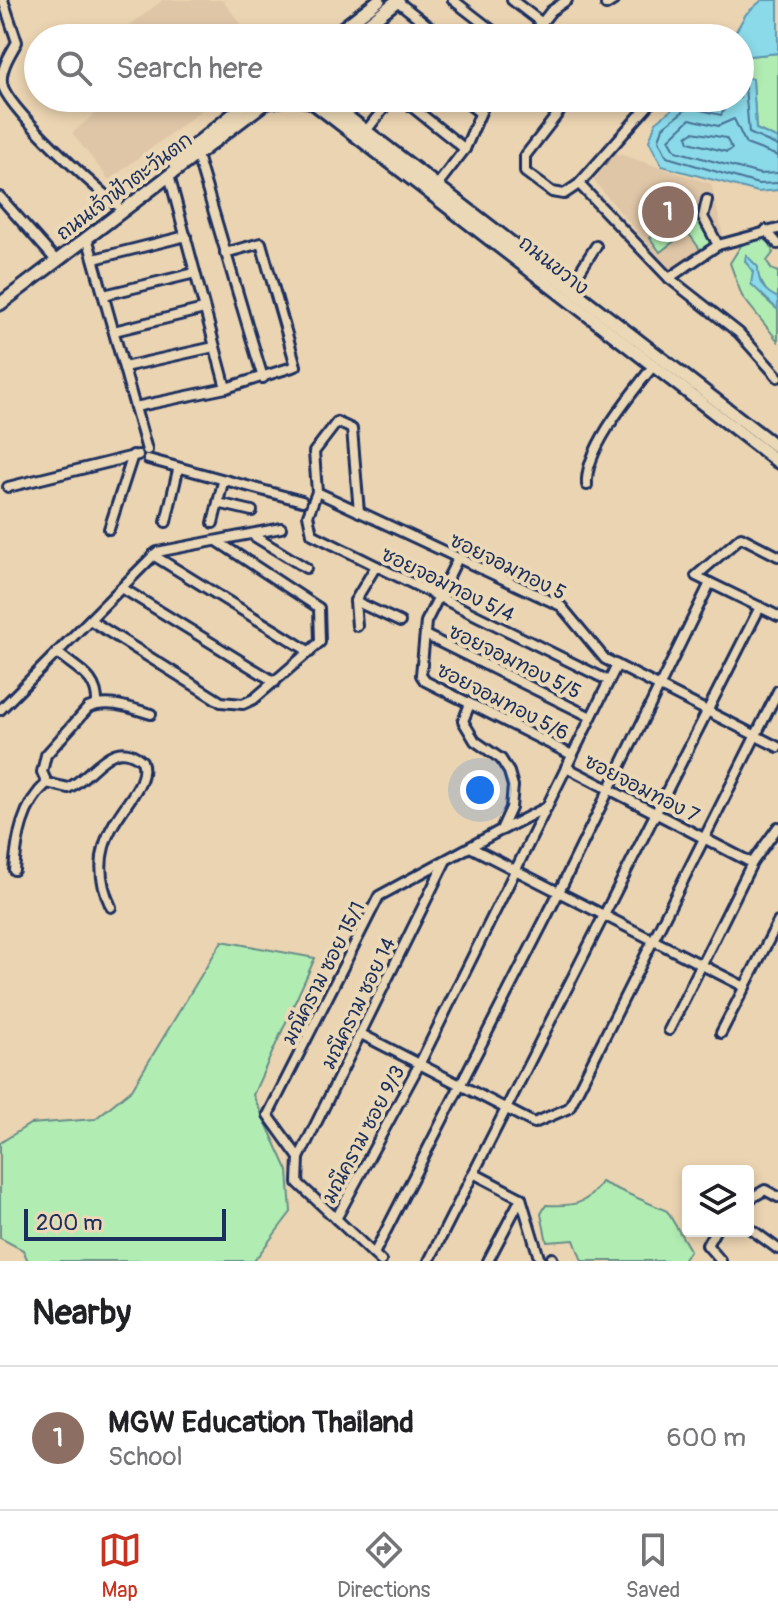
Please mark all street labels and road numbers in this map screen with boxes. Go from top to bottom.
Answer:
street label: ถนนเจ้าฟ้าตะวันตก [50,125,197,246]
street label: ถนนขวาง [514,230,594,300]
street label: ซอยจอมทอง 5 [446,528,570,605]
street label: ซอยจอมทอง 5/4 [377,541,519,628]
street label: ซอยจอมทอง 5/5 [444,619,585,704]
street label: ซอยจอมทอง 5/6 [432,657,573,746]
street label: ซอยจอมทอง 7 [580,749,704,828]
street label: มณีคราม ซอย 15/1 [277,897,370,1049]
street label: มณีคราม ซอย 14 [316,933,401,1073]
street label: มณีคราม ซอย 9/3 [317,1061,410,1207]

